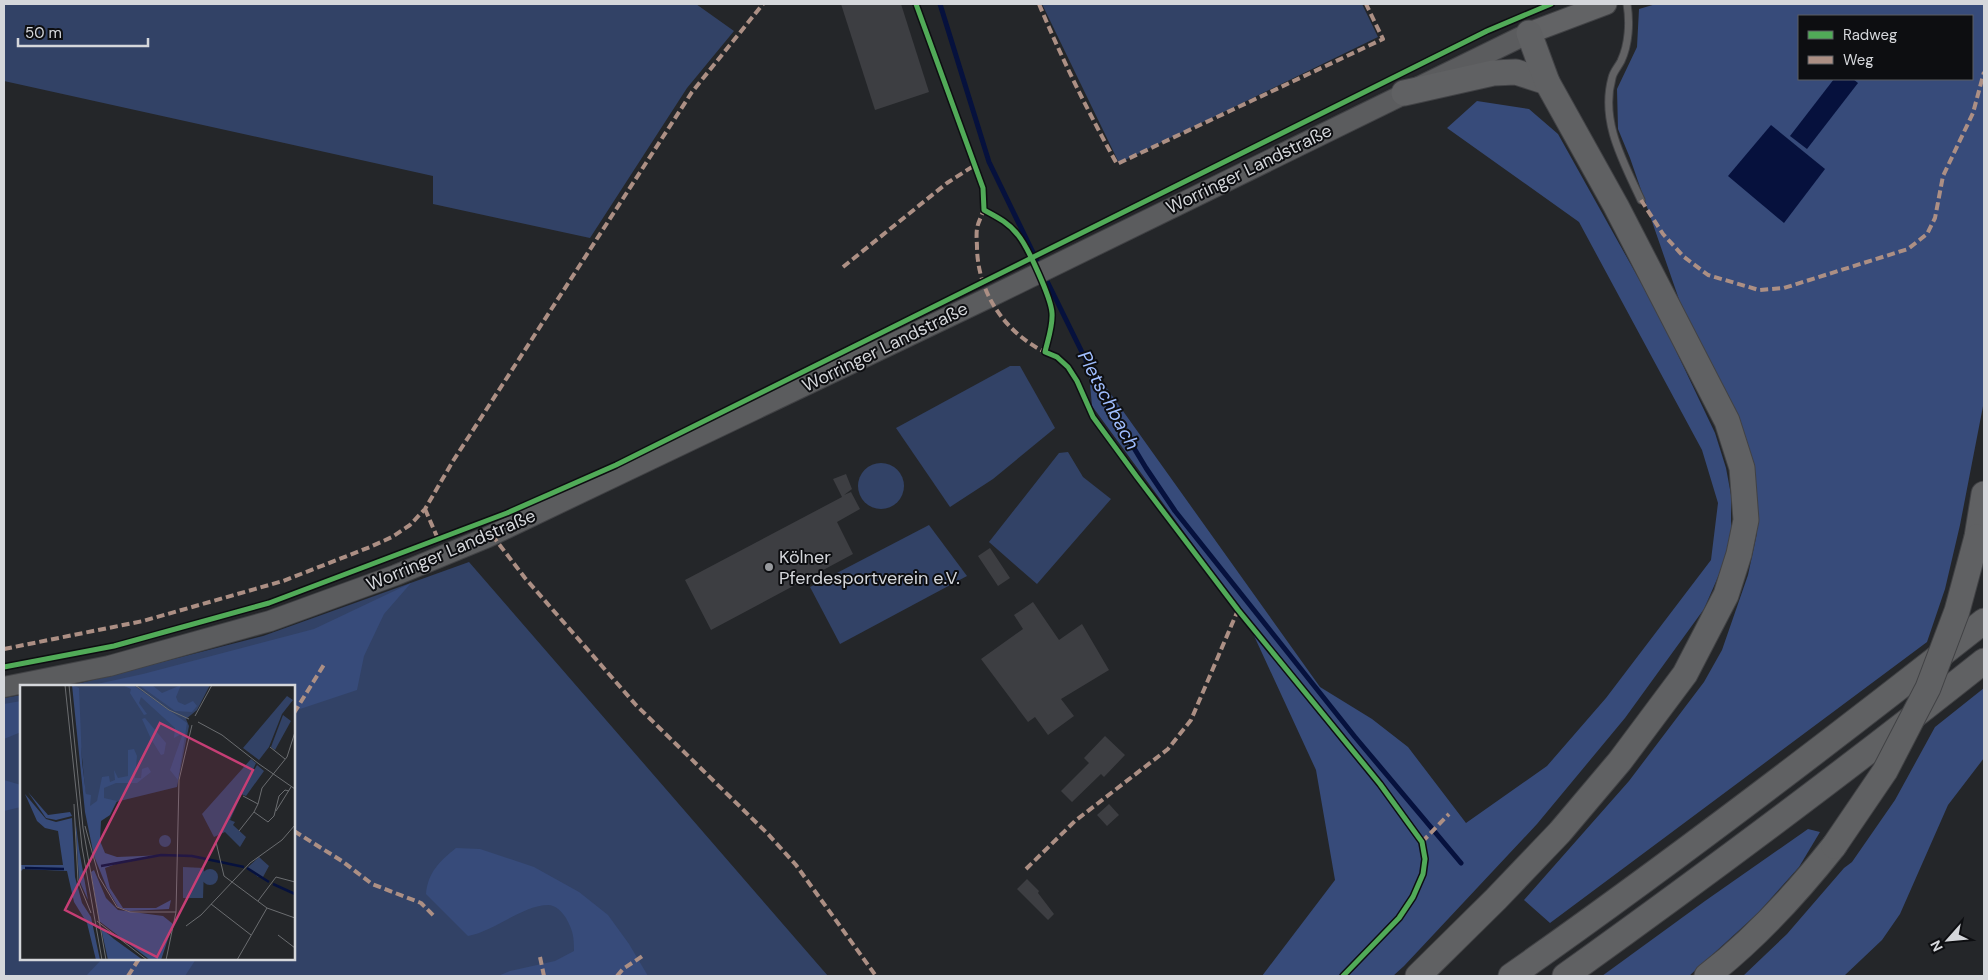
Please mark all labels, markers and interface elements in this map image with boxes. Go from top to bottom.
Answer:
scale bar [18,15,148,47]
legend [1798,15,1973,80]
text: 50 m [25,23,62,43]
text: Radweg [1843,25,1897,45]
text: Weg [1843,50,1874,70]
street label: Worringer Landstraße [1162,118,1336,220]
street label: Worringer Landstraße [798,296,972,398]
water label: Pletschbach [1072,346,1145,454]
street label: Worringer Landstraße [363,504,539,596]
place label: Kölner Pferdesportverein e.V. [779,545,960,590]
marker: Kölner Pferdesportverein e.V. [763,561,775,573]
inset map [20,685,295,960]
north arrow [1923,915,1973,965]
text: N [1926,937,1947,955]

